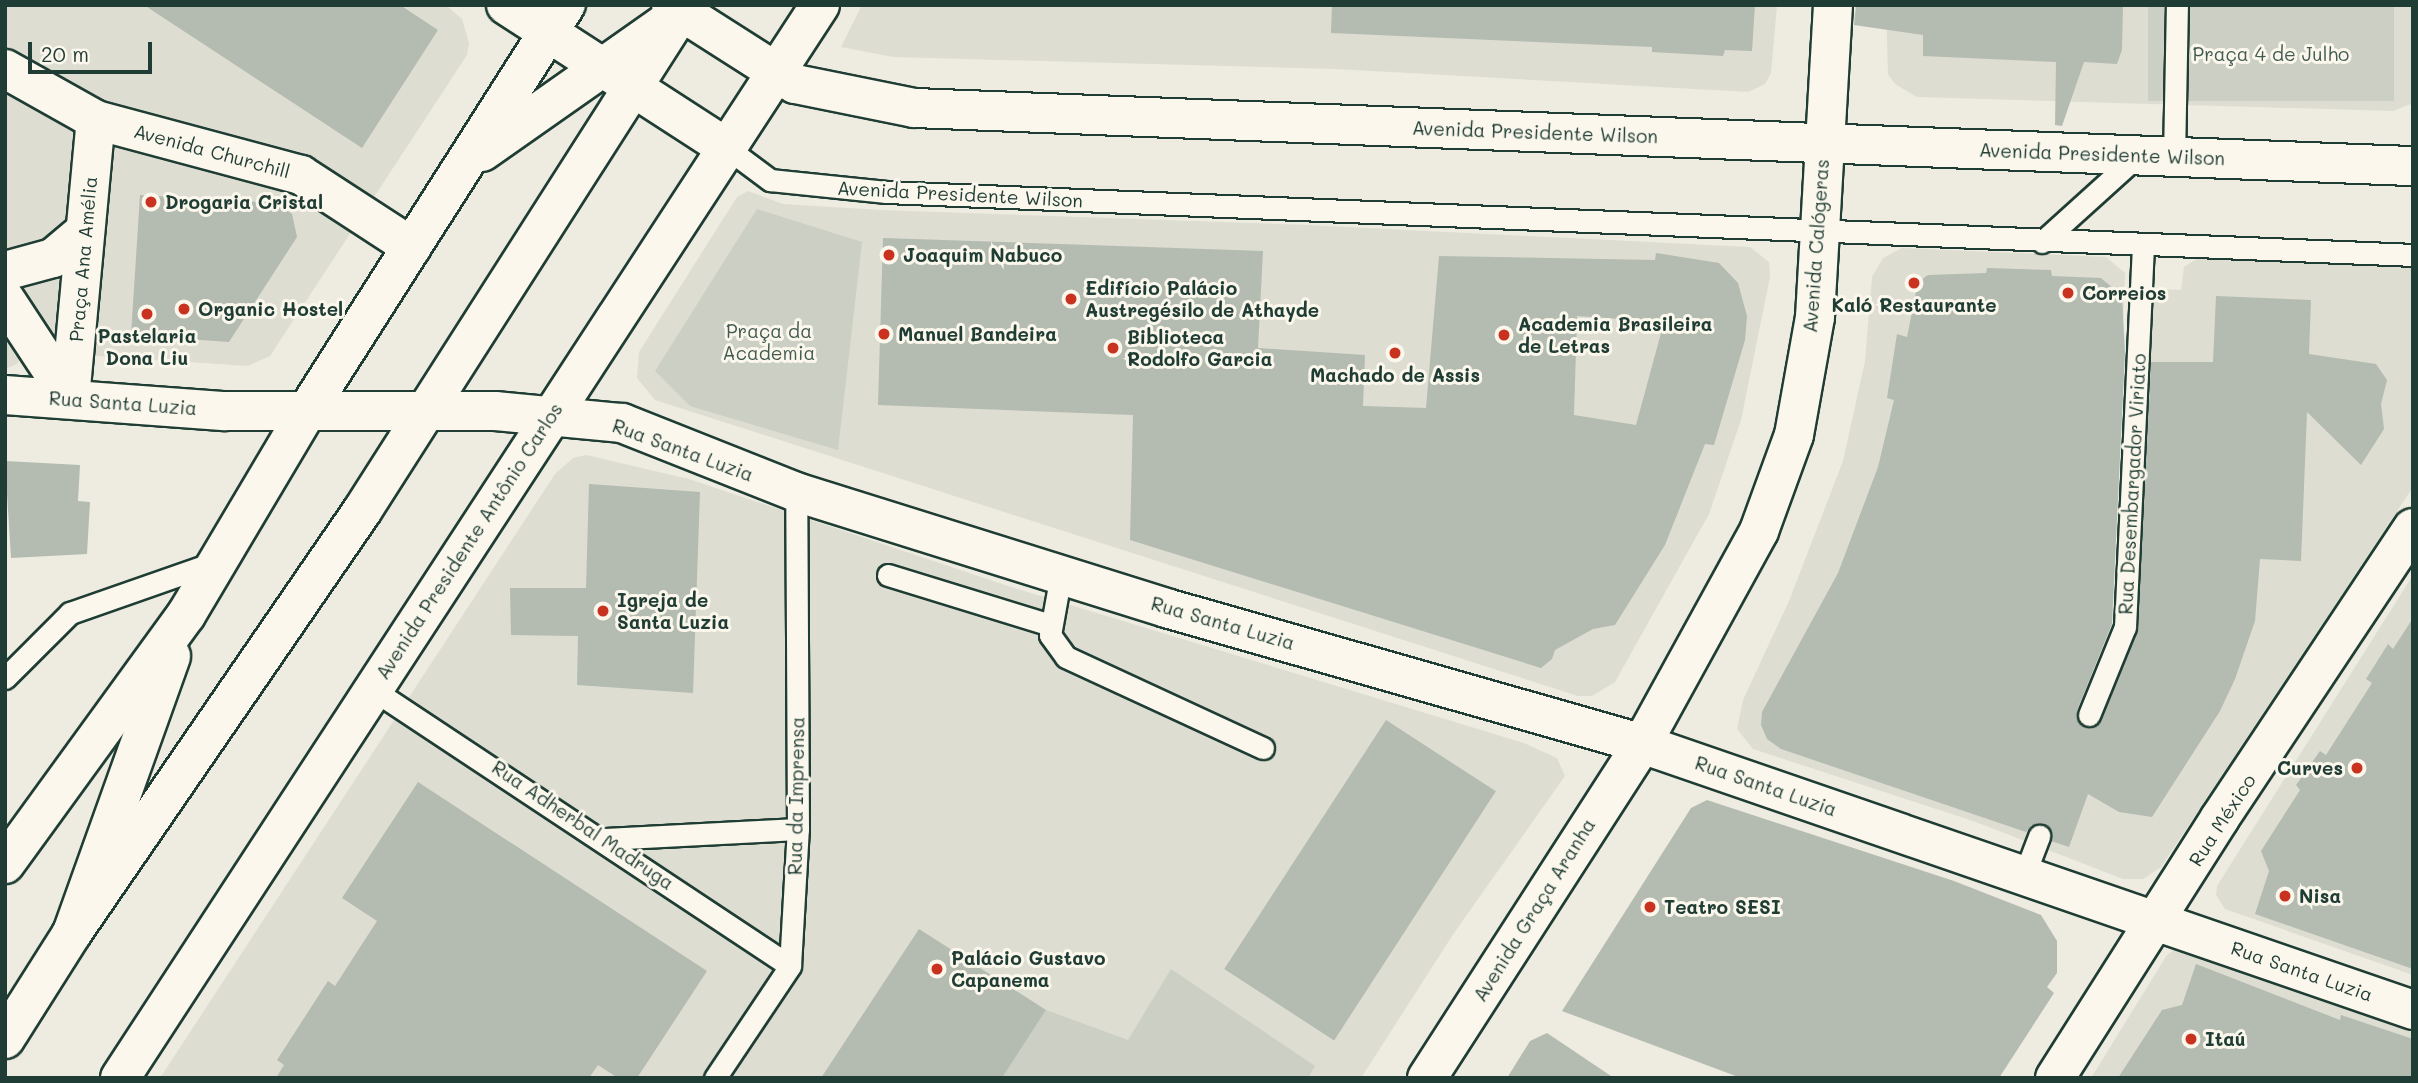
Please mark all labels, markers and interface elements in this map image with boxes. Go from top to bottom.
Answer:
scale bar [32,28,156,72]
text: 20 m [41,40,89,67]
park label: Praça 4 de Julho [2193,43,2349,65]
street label: Avenida Presidente Wilson [1412,116,1658,148]
street label: Avenida Churchill [131,119,293,183]
street label: Avenida Presidente Wilson [1979,138,2225,170]
street label: Avenida Calógeras [1799,158,1833,334]
street label: Praça Ana Amélia [64,175,102,343]
street label: Avenida Presidente Wilson [836,176,1084,212]
place label: Drogaria Cristal [165,191,323,213]
marker: Drogaria Cristal [143,194,159,210]
place label: Joaquim Nabuco [903,244,1062,266]
marker: Joaquim Nabuco [881,247,897,263]
marker: Kaló Restaurante [1906,275,1922,291]
place label: Edifício Palácio Austregésilo de Athayde [1085,277,1319,321]
place label: Correios [2082,282,2166,304]
marker: Correios [2060,285,2076,301]
marker: Edifício Palácio Austregésilo de Athayde [1063,291,1079,307]
place label: Kaló Restaurante [1832,294,1996,316]
place label: Organic Hostel [198,298,343,320]
marker: Organic Hostel [176,301,192,317]
marker: Pastelaria Dona Liu [139,306,155,322]
place label: Academia Brasileira de Letras [1518,313,1712,357]
park label: Praça da Academia [723,320,815,364]
place label: Manuel Bandeira [898,323,1057,345]
place label: Pastelaria Dona Liu [98,325,196,369]
marker: Manuel Bandeira [876,326,892,342]
place label: Biblioteca Rodolfo Garcia [1127,326,1273,370]
marker: Academia Brasileira de Letras [1496,327,1512,343]
marker: Biblioteca Rodolfo Garcia [1105,340,1121,356]
marker: Machado de Assis [1387,345,1403,361]
street label: Rua Desembargador Viriato [2114,353,2150,615]
place label: Machado de Assis [1310,364,1480,386]
street label: Rua Santa Luzia [48,386,198,420]
street label: Avenida Presidente Antônio Carlos [371,398,567,684]
street label: Rua Santa Luzia [609,414,757,486]
place label: Igreja de Santa Luzia [617,589,729,633]
street label: Rua Santa Luzia [1149,592,1297,654]
marker: Igreja de Santa Luzia [595,603,611,619]
street label: Rua da Imprensa [783,717,809,875]
street label: Rua Santa Luzia [1692,751,1840,821]
street label: Rua Adherbal Madruga [488,756,678,894]
place label: Curves [2277,757,2343,779]
marker: Curves [2349,760,2365,776]
street label: Rua México [2184,770,2260,870]
street label: Avenida Graça Aranha [1468,814,1600,1006]
place label: Nisa [2299,885,2341,907]
marker: Nisa [2277,888,2293,904]
place label: Teatro SESI [1664,896,1781,918]
marker: Teatro SESI [1642,899,1658,915]
street label: Rua Santa Luzia [2228,936,2376,1006]
place label: Palácio Gustavo Capanema [951,947,1106,991]
marker: Palácio Gustavo Capanema [929,961,945,977]
place label: Itaú [2205,1028,2246,1050]
marker: Itaú [2183,1031,2199,1047]

